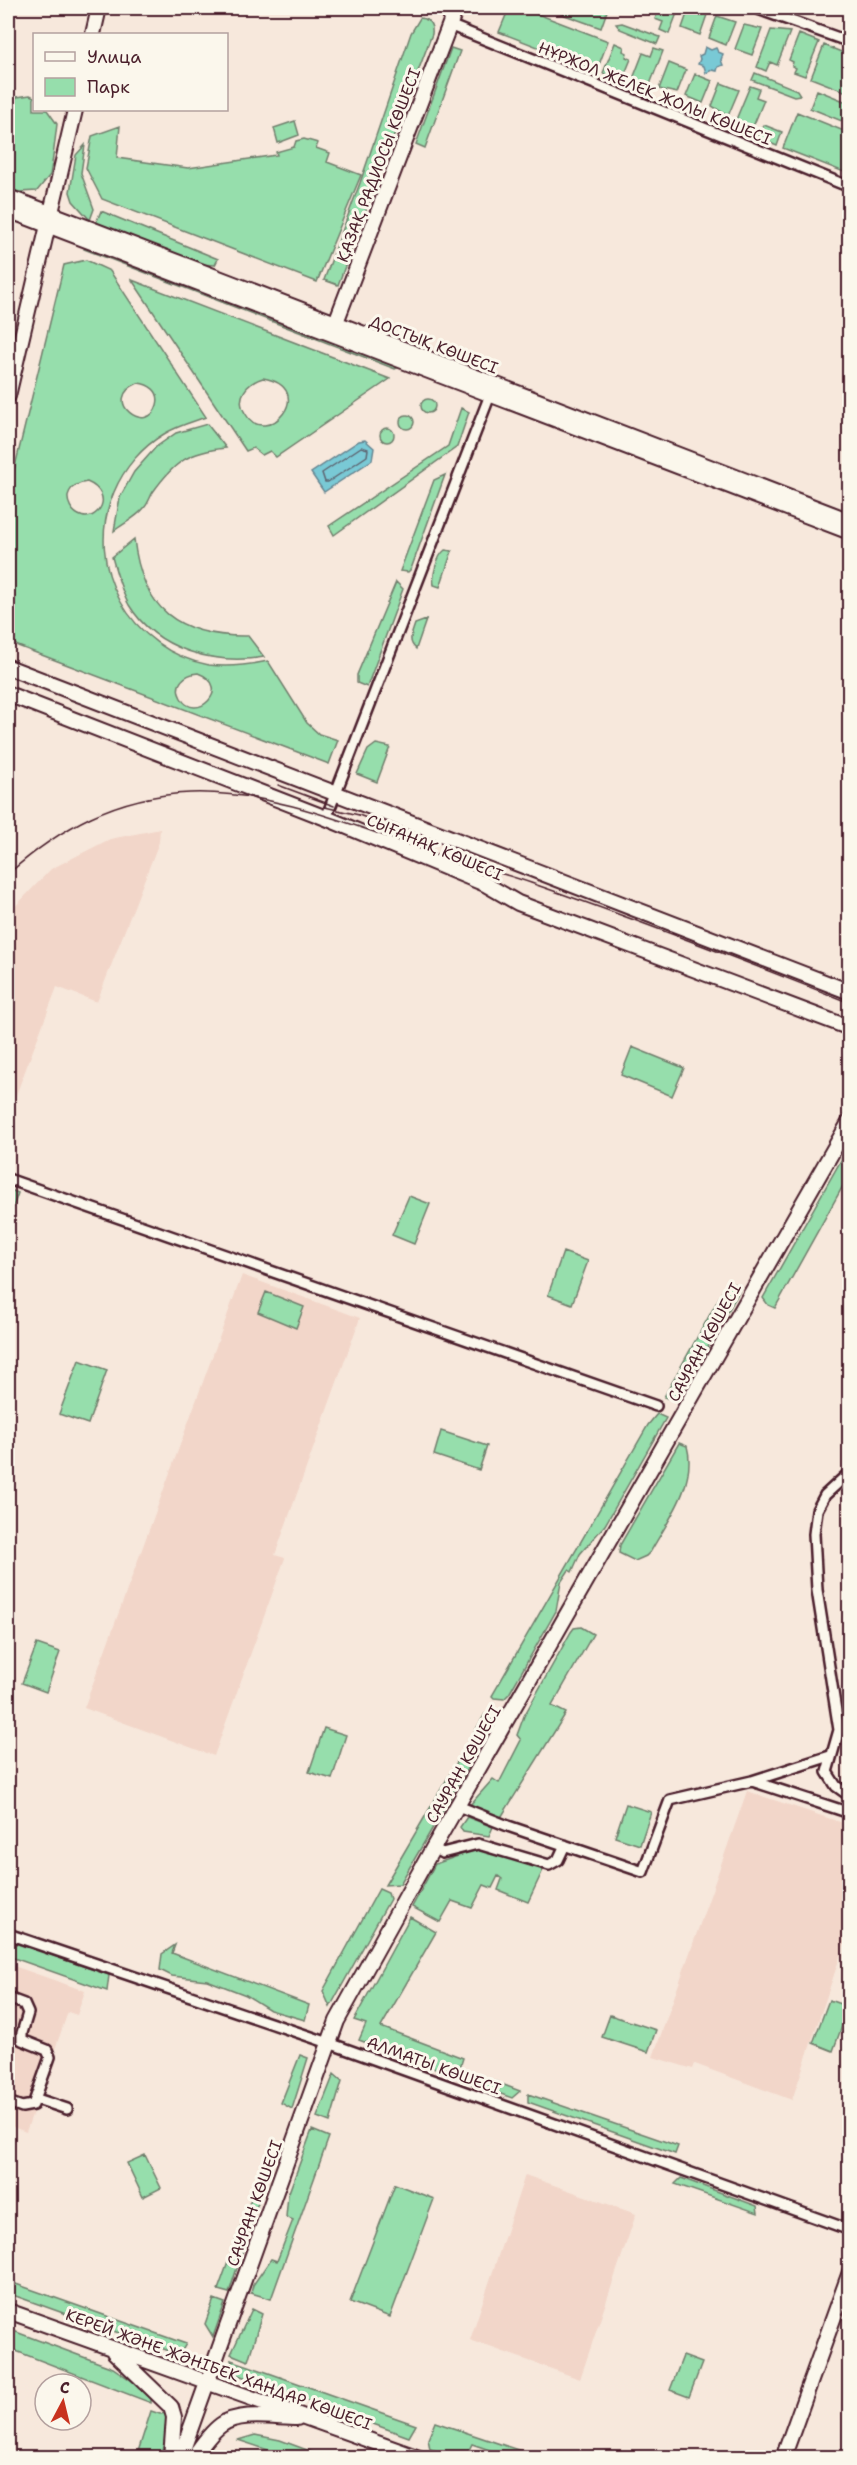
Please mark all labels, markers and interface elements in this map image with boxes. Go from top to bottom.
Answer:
legend [33,33,228,111]
street label: НҰРЖОЛ ЖЕЛЕК ЖОЛЫ КӨШЕСІ [535,37,775,150]
text: Улица [87,45,141,69]
street label: ҚАЗАҚ РАДИОСЫ КӨШЕСІ [332,65,425,265]
text: Парк [87,75,130,99]
street label: ДОСТЫҚ КӨШЕСІ [367,310,501,379]
street label: СЫҒАНАҚ КӨШЕСІ [364,809,506,886]
street label: САУРАН КӨШЕСІ [663,1279,746,1405]
street label: САУРАН КӨШЕСІ [421,1701,506,1827]
street label: АЛМАТЫ КӨШЕСІ [364,2031,504,2100]
street label: САУРАН КӨШЕСІ [222,2137,287,2269]
street label: КЕРЕЙ ЖӘНЕ ЖӘНІБЕК ХАНДАР КӨШЕСІ [63,2304,375,2434]
north arrow [33,2372,93,2432]

